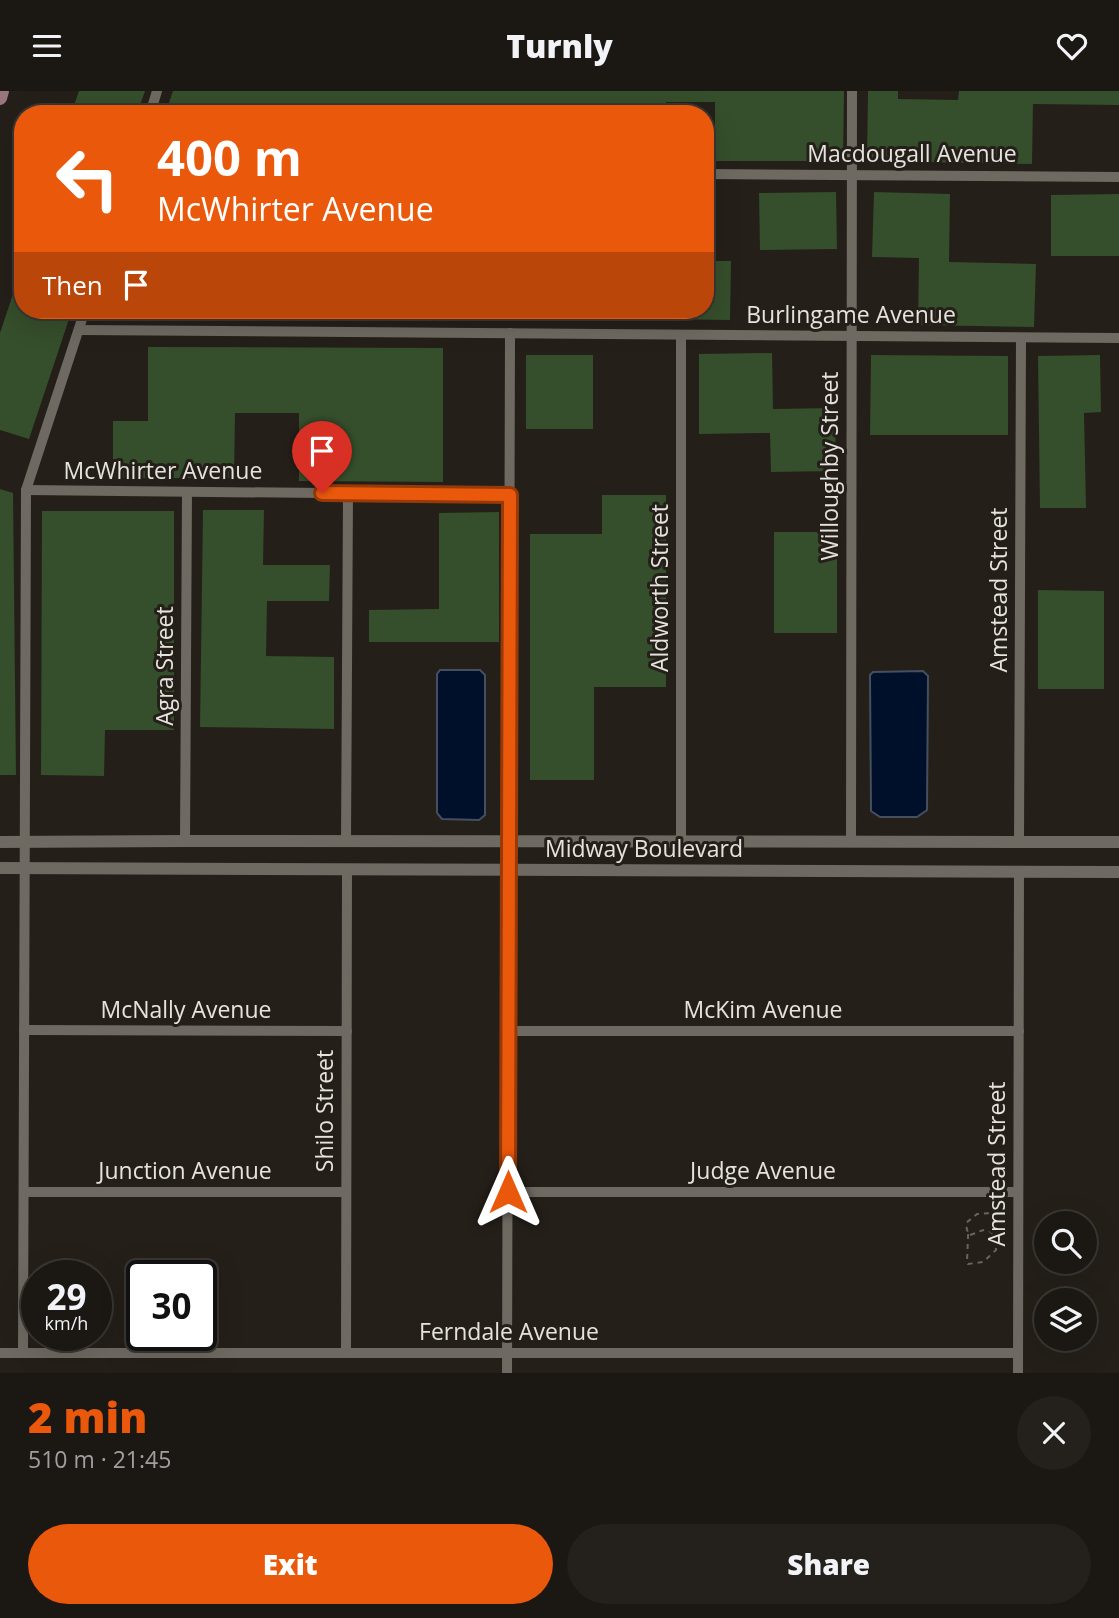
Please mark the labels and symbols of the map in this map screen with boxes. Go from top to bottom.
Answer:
street label: Macdougall Avenue [807,137,1017,169]
street label: Burlingame Avenue [746,298,956,330]
street label: Willoughby Street [813,372,845,561]
pin [292,421,352,493]
street label: McWhirter Avenue [64,454,262,486]
street label: Aldworth Street [643,504,675,672]
street label: Amstead Street [982,508,1014,672]
street label: Agra Street [148,606,180,726]
street label: Midway Boulevard [545,832,743,864]
street label: McNally Avenue [101,993,271,1025]
street label: McKim Avenue [684,993,842,1025]
street label: Shilo Street [308,1050,340,1172]
street label: Amstead Street [980,1082,1012,1246]
street label: Junction Avenue [96,1154,272,1186]
street label: Judge Avenue [688,1154,836,1186]
position arrow [471,1155,545,1229]
speed limit sign: 30 [126,1260,217,1351]
street label: Ferndale Avenue [419,1315,599,1347]

